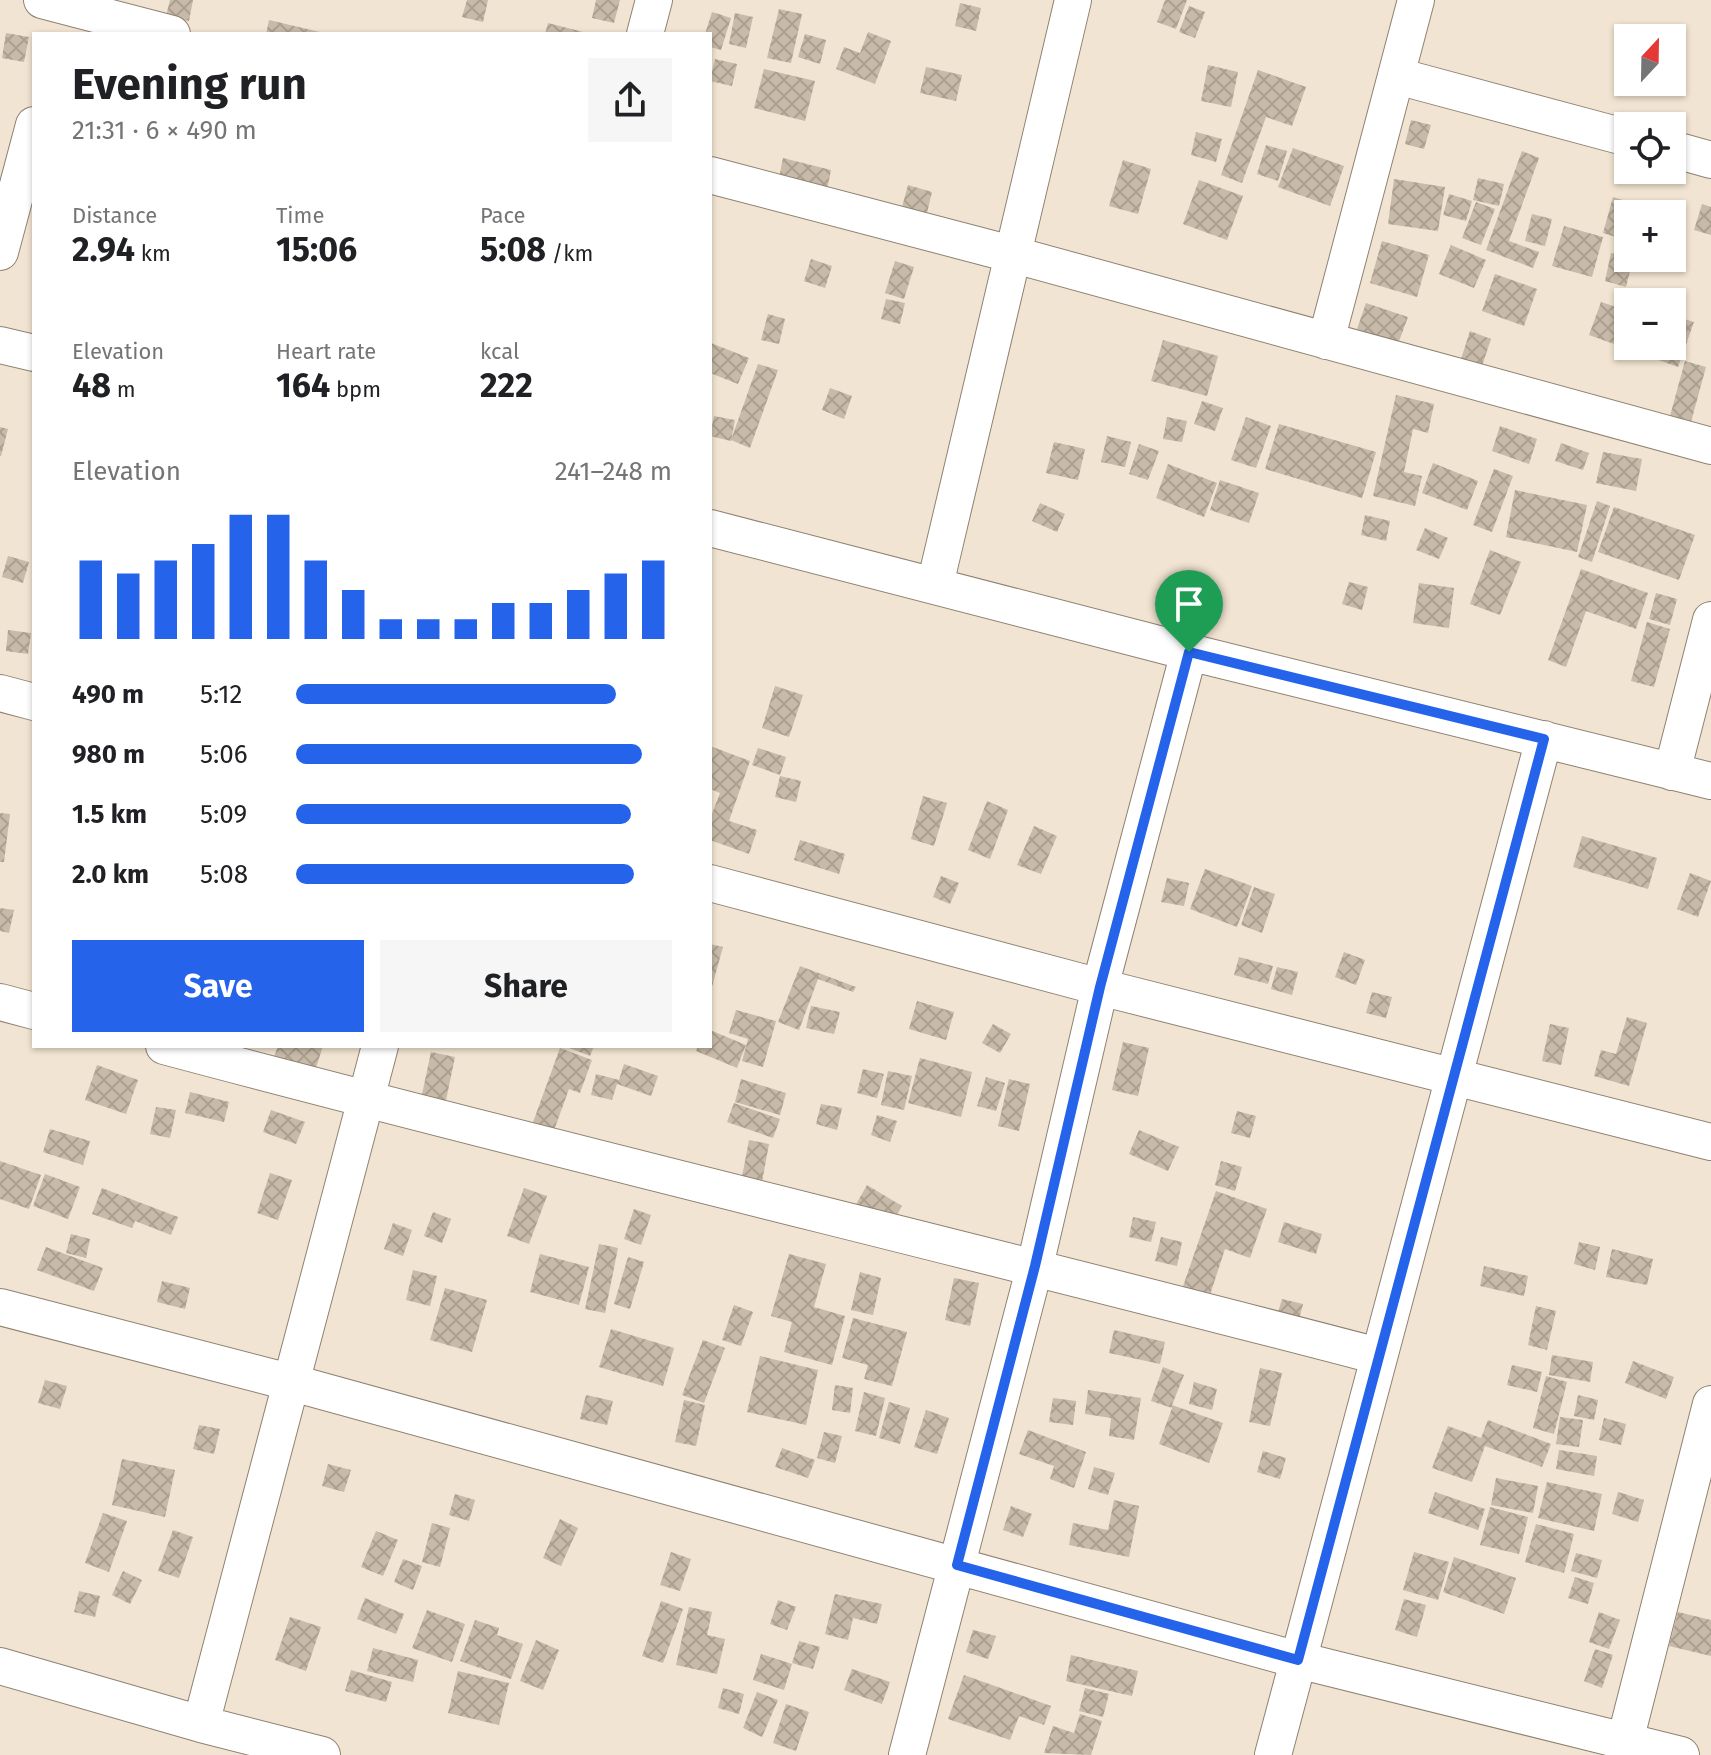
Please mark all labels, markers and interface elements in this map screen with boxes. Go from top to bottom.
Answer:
north arrow [1614,24,1686,96]
map controls [1614,24,1686,360]
text: Evening run [72,58,307,111]
button: share [588,58,672,142]
button: locate [1614,112,1686,184]
text: 21:31 · 6 × 490 m [72,115,257,146]
button: + [1614,200,1686,272]
text: Distance [72,202,157,229]
text: Time [276,202,324,229]
text: Pace [480,202,526,229]
text: 2.94 [72,229,135,270]
text: 15:06 [276,229,357,270]
text: 5:08 [480,229,546,270]
text: km [135,240,171,267]
text: /km [546,240,593,267]
button: − [1614,288,1686,360]
text: Elevation [72,338,164,365]
text: Heart rate [276,338,376,365]
text: kcal [480,338,520,365]
text: 48 [72,365,111,406]
text: 164 [276,365,330,406]
text: 222 [480,365,533,406]
text: m [111,376,136,403]
text: bpm [330,376,381,403]
text: Elevation [72,456,181,487]
text: 241–248 m [555,456,672,487]
pin [1155,570,1223,652]
icon: arrive [1167,582,1211,626]
text: 490 m [72,679,144,710]
text: 5:12 [200,679,242,710]
text: 980 m [72,739,145,770]
text: 5:06 [200,739,248,770]
text: 1.5 km [72,799,147,830]
text: 5:09 [200,799,247,830]
text: 2.0 km [72,859,149,890]
text: 5:08 [200,859,248,890]
button: Save [72,940,364,1032]
button: Share [380,940,672,1032]

